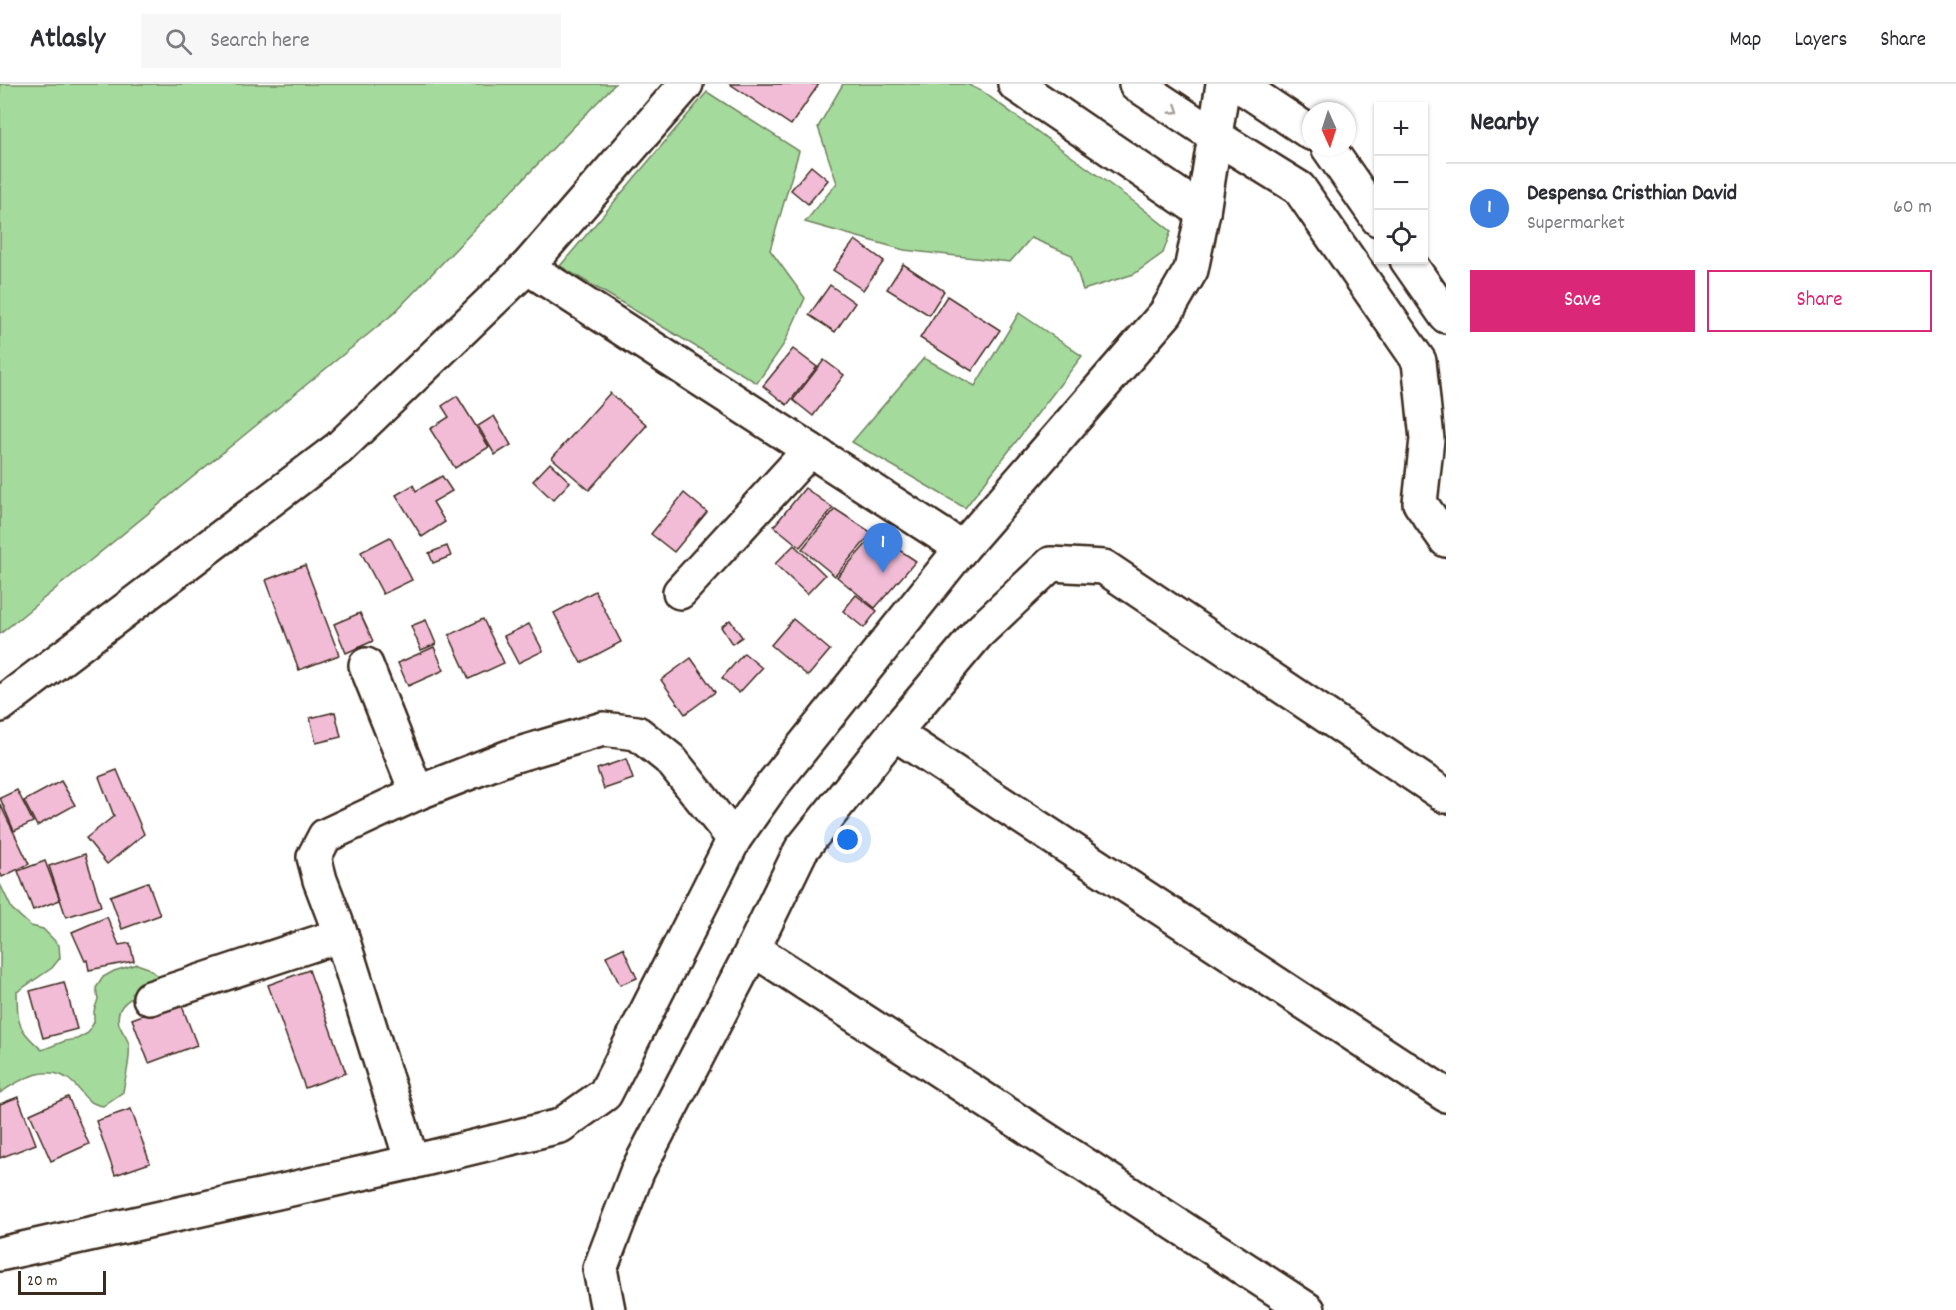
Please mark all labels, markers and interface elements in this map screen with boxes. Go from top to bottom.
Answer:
search box [141,14,561,68]
text: Atlasly [30,21,105,61]
icon: search [162,25,195,58]
text: Search here [210,26,310,57]
text: Map [1730,26,1761,56]
text: Layers [1794,26,1847,56]
text: Share [1880,26,1926,56]
one-way arrow [1169,102,1180,113]
north arrow [1302,102,1356,156]
map controls [1374,102,1428,264]
button: + [1374,102,1428,156]
text: Nearby [1470,105,1538,142]
button: − [1374,156,1428,210]
text: Despensa Cristhian David [1527,179,1737,210]
text: 1 [1487,194,1492,222]
text: 60 m [1893,194,1932,222]
button: locate [1374,210,1428,264]
text: Supermarket [1527,210,1625,238]
button: Save [1470,270,1695,332]
button: Share [1707,270,1932,332]
pin: 1 [864,524,902,573]
your location [833,825,862,854]
scale bar [18,1268,106,1296]
text: 20 m [27,1270,57,1293]

